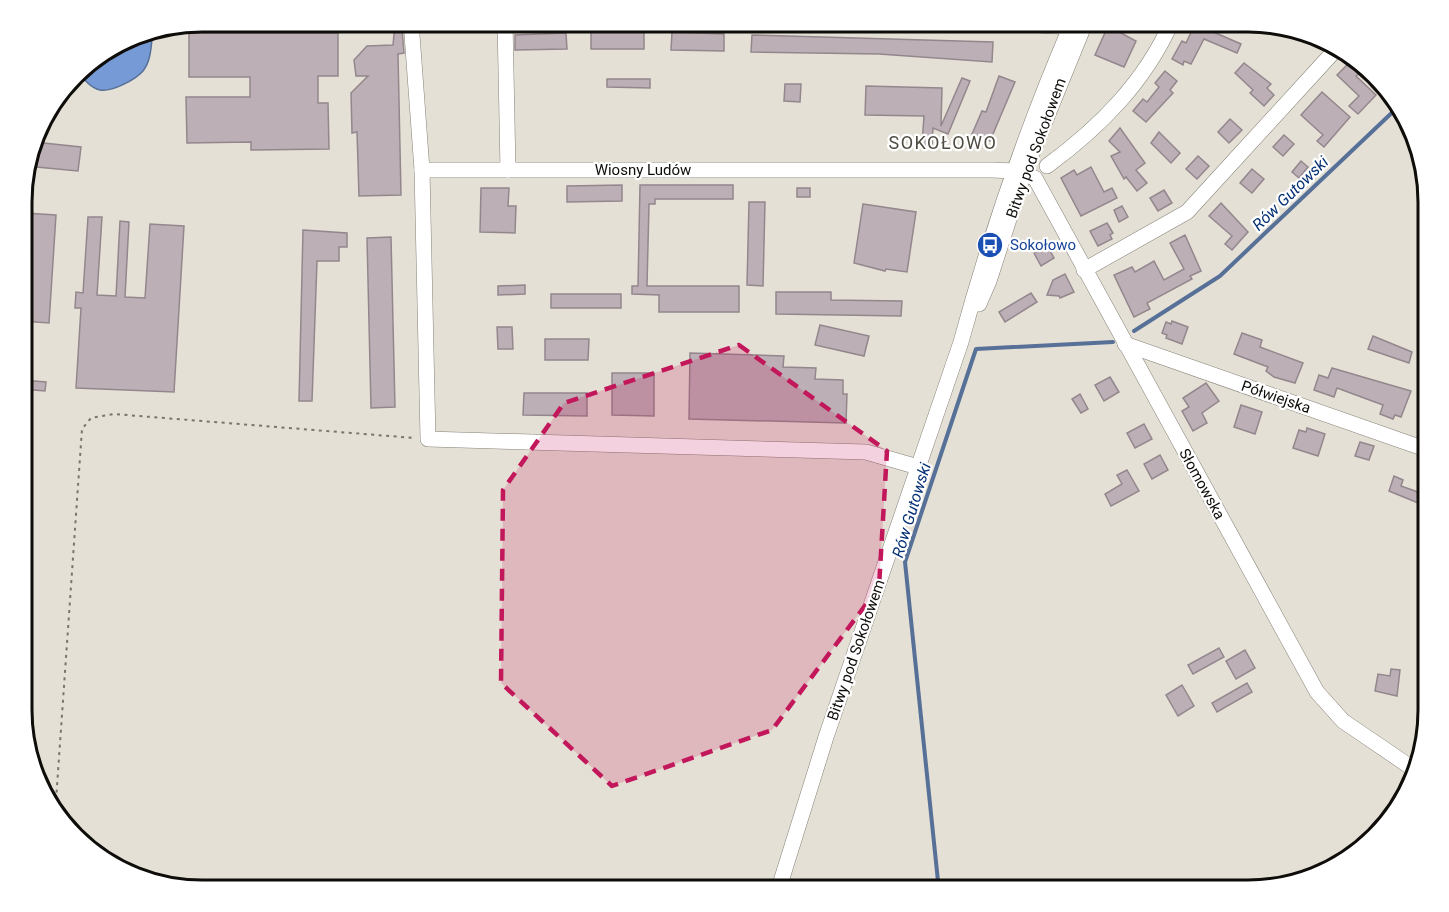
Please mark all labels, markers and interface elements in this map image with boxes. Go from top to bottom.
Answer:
street label: Bitwy pod Sokołowem [1002,75,1070,221]
district label: SOKOŁOWO [889,132,997,153]
water label: Rów Gutowski [1248,152,1332,234]
street label: Wiosny Ludów [595,161,691,179]
bus stop icon: Sokołowo [975,230,1005,260]
place label: Sokołowo [1010,236,1076,254]
street label: Półwiejska [1239,377,1313,417]
street label: Słomowska [1175,446,1229,522]
water label: Rów Gutowski [888,460,935,560]
street label: Bitwy pod Sokołowem [823,577,889,723]

